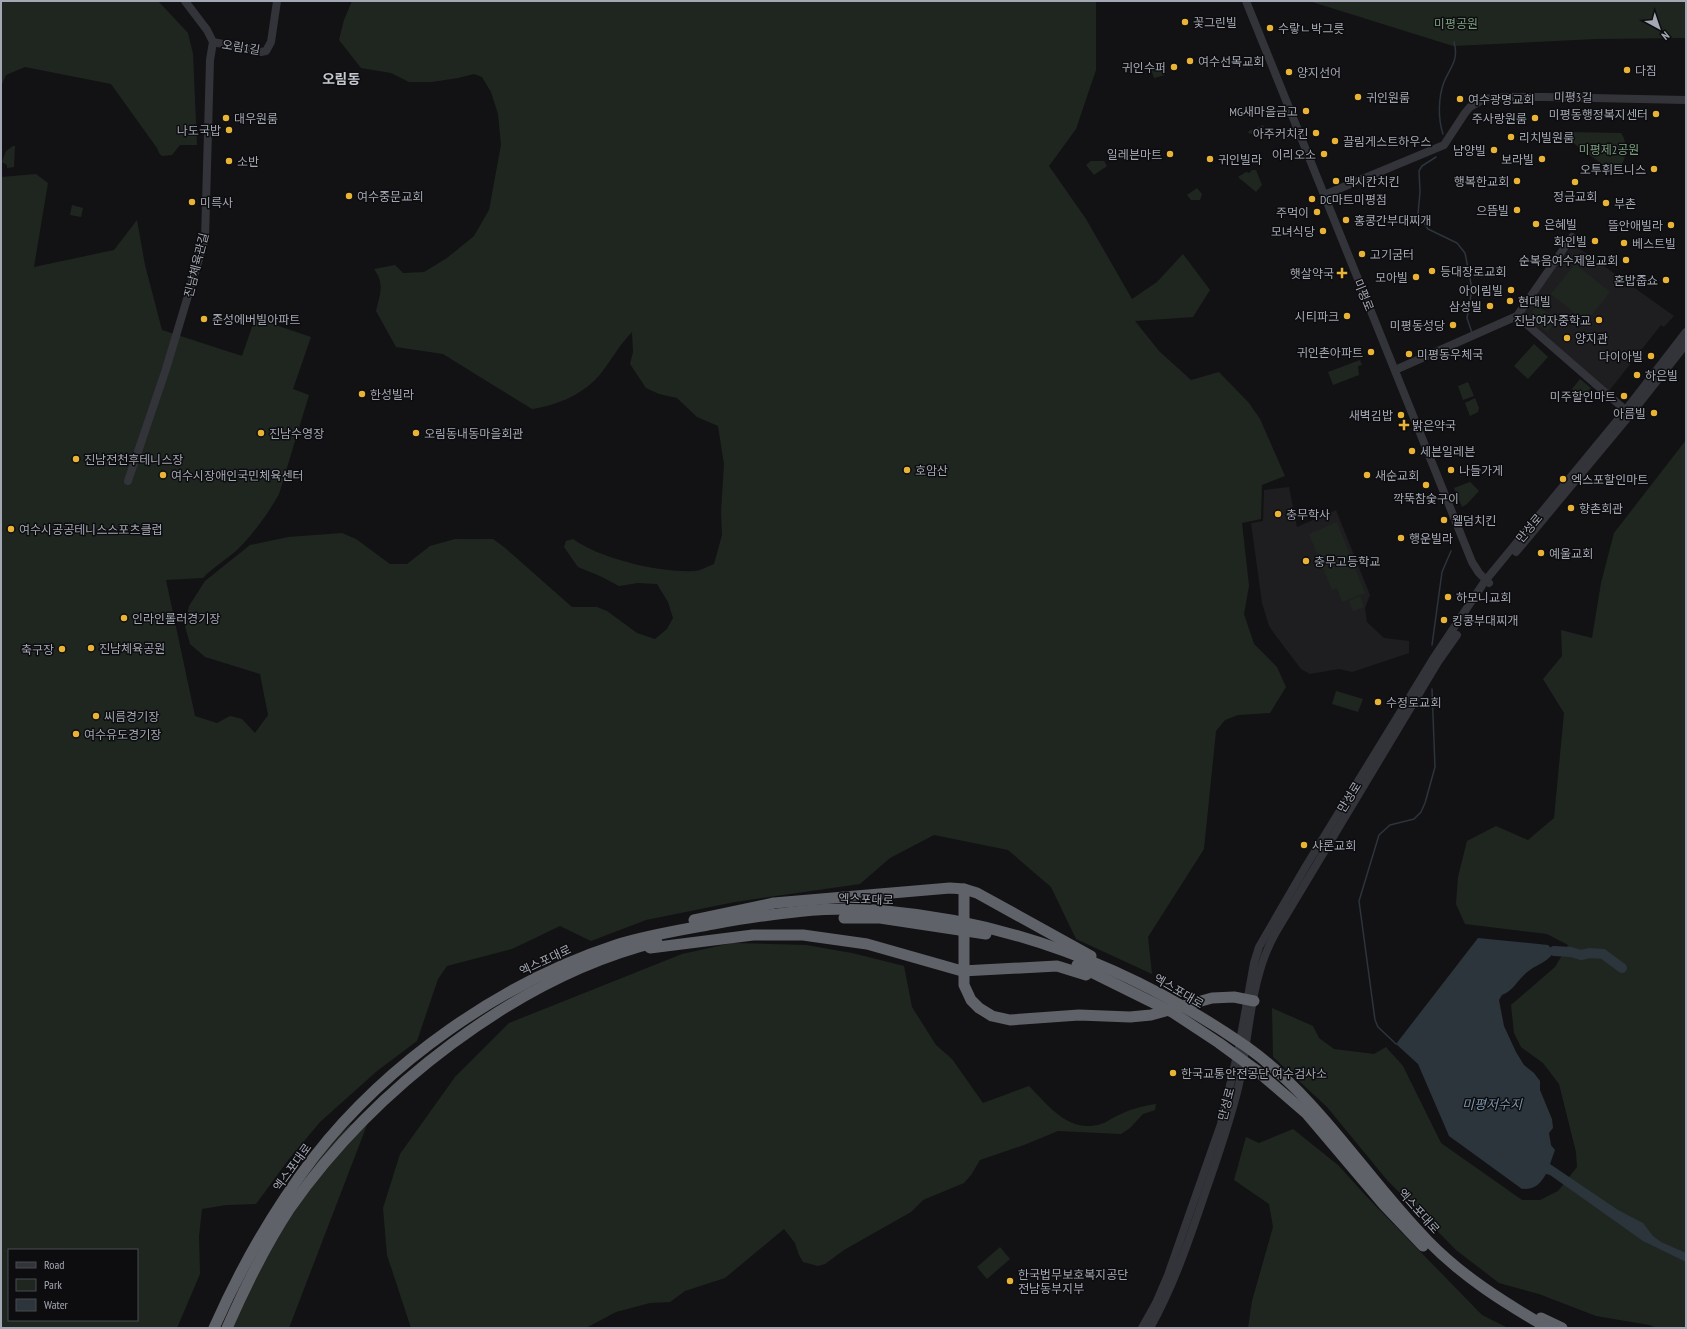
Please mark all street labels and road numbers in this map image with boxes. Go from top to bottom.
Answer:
street label: 오림1길 [221,37,261,57]
street label: 미평3길 [1554,89,1592,105]
street label: 진남체육관길 [181,231,211,299]
street label: 미평로 [1351,277,1377,313]
street label: 만성로 [1513,510,1545,546]
street label: 만성로 [1334,779,1364,815]
street label: 엑스포대로 [838,891,894,907]
street label: 엑스포대로 [517,942,573,978]
street label: 엑스포대로 [1151,971,1207,1011]
street label: 만성로 [1215,1086,1237,1122]
street label: 엑스포대로 [270,1140,314,1194]
street label: 엑스포대로 [1395,1185,1443,1237]

